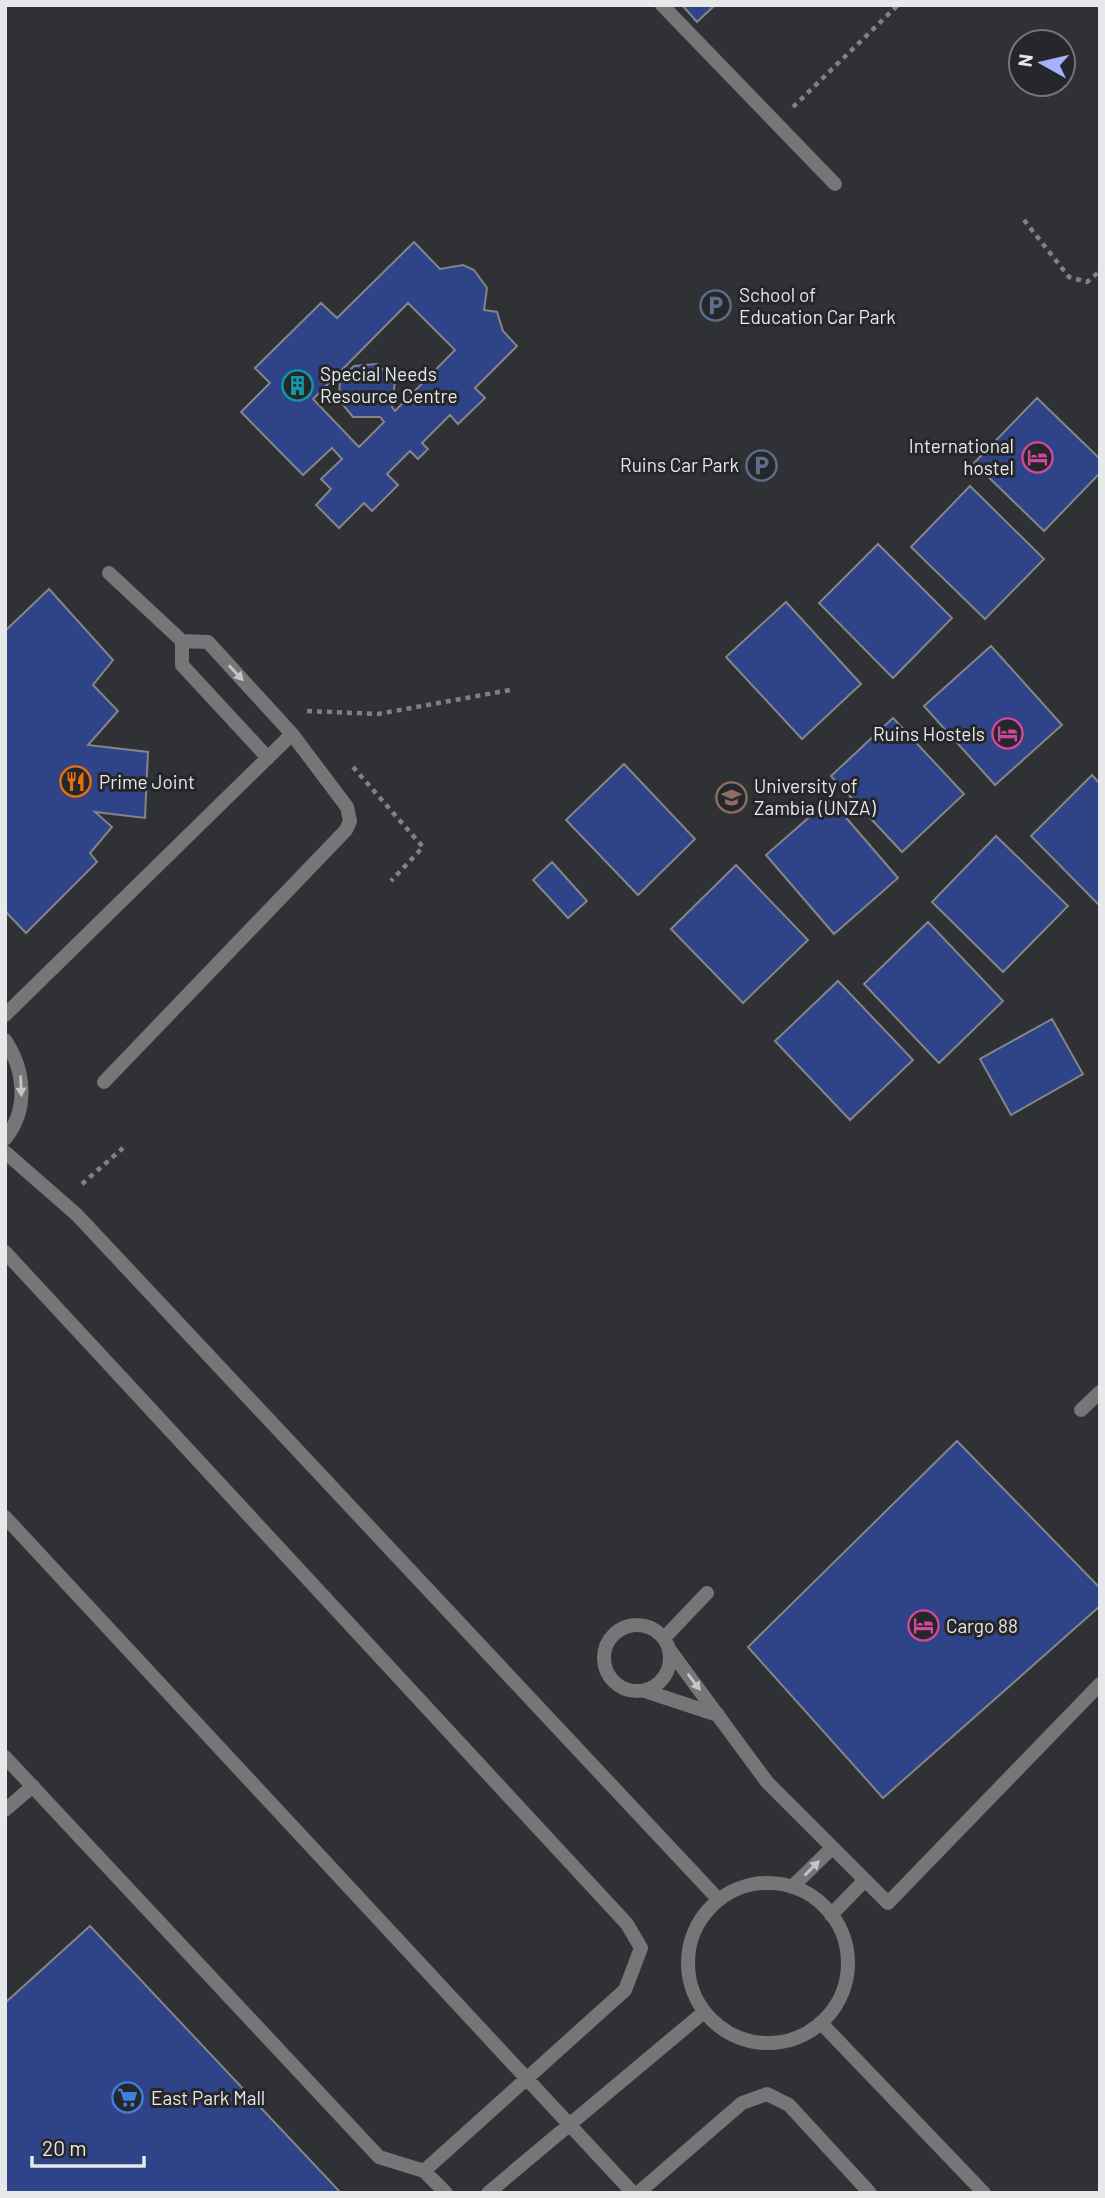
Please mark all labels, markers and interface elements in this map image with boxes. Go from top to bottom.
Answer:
north arrow [1007,28,1077,98]
text: N [1012,53,1037,68]
place label: School of Education Car Park [739,283,896,328]
parking icon: School of Education Car Park [699,289,733,323]
place label: Special Needs Resource Centre [320,362,458,407]
building icon: Special Needs Resource Centre [280,368,314,402]
place label: International hostel [909,434,1014,479]
hotel icon: International hostel [1020,440,1054,474]
parking icon: Ruins Car Park [745,448,779,482]
place label: Ruins Car Park [620,453,739,476]
one-way arrow [228,664,244,681]
hotel icon: Ruins Hostels [991,717,1025,751]
place label: Ruins Hostels [873,722,985,745]
restaurant icon: Prime Joint [59,765,93,799]
place label: Prime Joint [99,770,195,793]
place label: University of Zambia (UNZA) [754,774,877,819]
school or university icon: University of Zambia (UNZA) [714,780,748,814]
one-way arrow [15,1075,26,1097]
hotel icon: Cargo 88 [906,1609,940,1643]
place label: Cargo 88 [946,1614,1018,1637]
one-way arrow [687,1673,701,1691]
one-way arrow [803,1860,820,1876]
supermarket icon: East Park Mall [111,2081,145,2115]
place label: East Park Mall [151,2086,265,2109]
scale bar [32,2124,144,2168]
text: 20 m [42,2135,87,2160]

